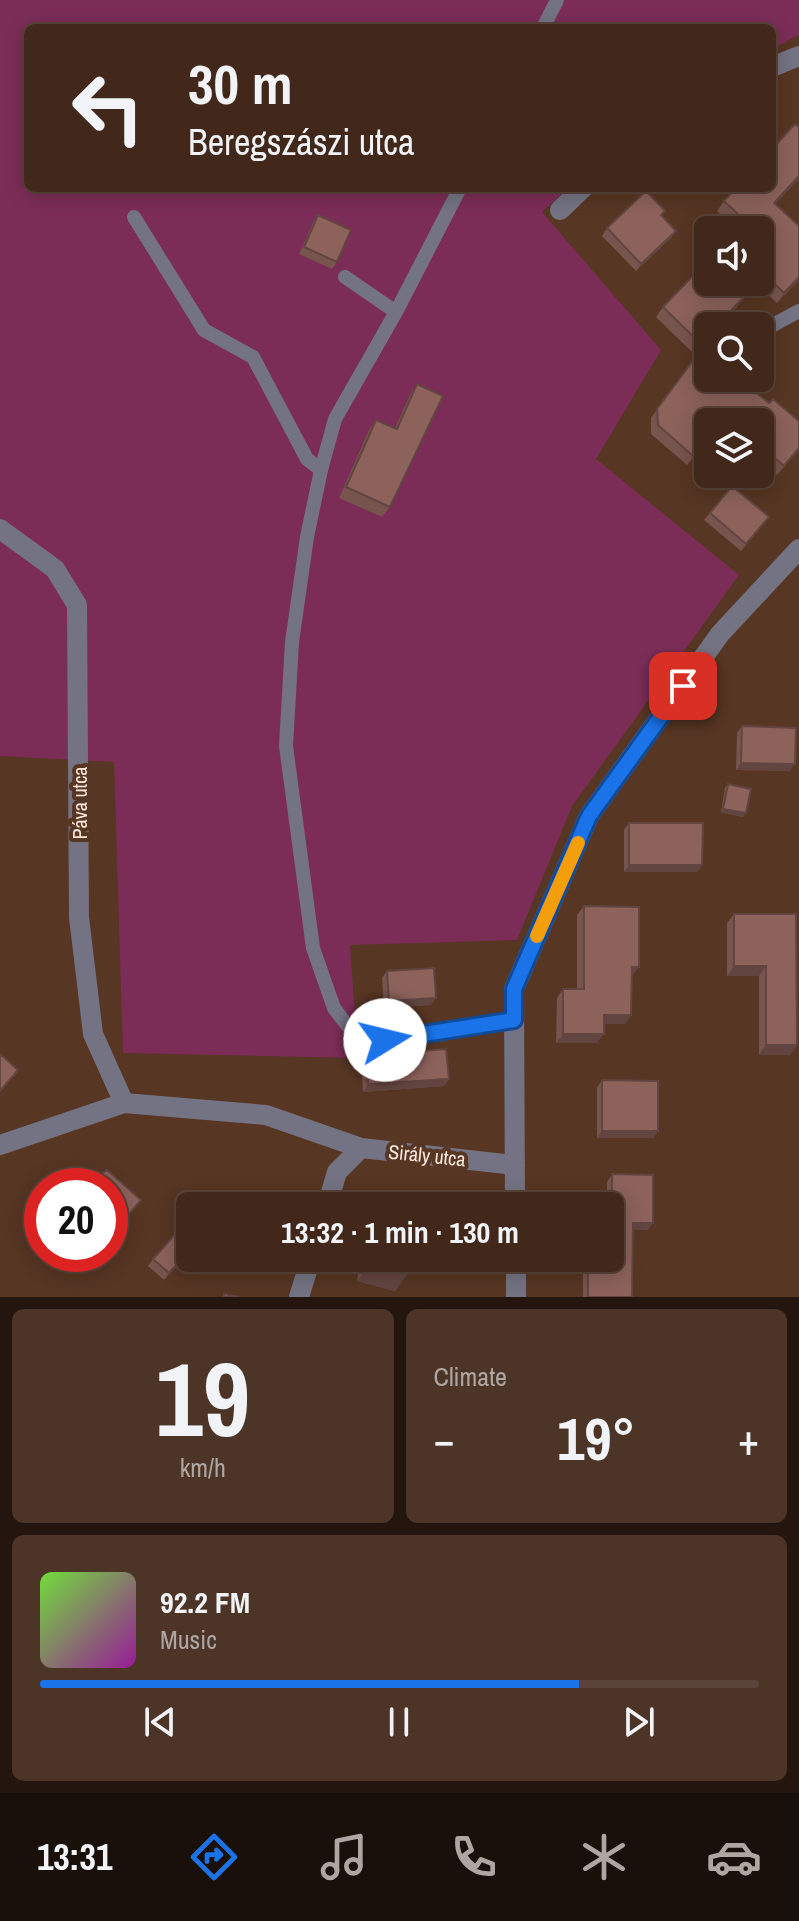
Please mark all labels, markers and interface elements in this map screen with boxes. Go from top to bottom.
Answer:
text: 30 m [188,46,293,121]
icon: left [56,56,160,160]
text: Beregszászi utca [188,118,414,166]
map controls [694,216,774,488]
button: sound [694,216,774,296]
button: search [694,312,774,392]
button: layers [694,408,774,488]
pin [649,652,717,720]
icon: arrive [661,664,705,708]
street label: Páva utca [66,767,93,839]
position arrow [343,998,427,1082]
street label: Sirály utca [387,1138,467,1172]
speed limit sign: 20 [24,1168,128,1272]
text: 13:32 · 1 min · 130 m [281,1212,519,1252]
text: 19 [155,1328,250,1468]
text: Climate [434,1359,507,1394]
text: 19° [557,1398,636,1479]
text: − [434,1409,455,1469]
text: + [738,1409,759,1469]
text: km/h [180,1450,226,1485]
text: 92.2 FM [160,1582,250,1622]
text: Music [160,1622,217,1657]
icon: previous [138,1700,182,1744]
icon: pause [377,1700,421,1744]
icon: next [617,1700,661,1744]
icon: directions [186,1829,242,1885]
icon: music [316,1829,372,1885]
icon: phone [446,1829,502,1885]
icon: climate [576,1829,632,1885]
icon: car [706,1829,762,1885]
text: 13:31 [37,1833,112,1881]

